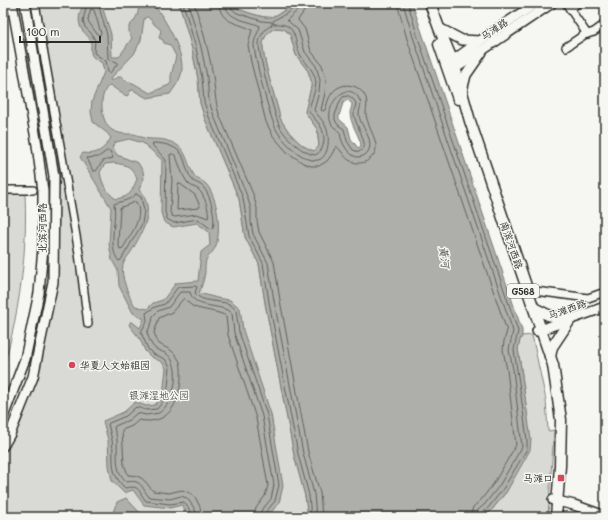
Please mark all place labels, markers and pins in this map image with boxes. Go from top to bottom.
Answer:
place label: 华夏人文始祖园 [80,358,150,372]
marker: 华夏人文始祖园 [67,360,77,370]
place label: 马滩口 [523,471,553,485]
marker: 马滩口 [556,473,566,483]

